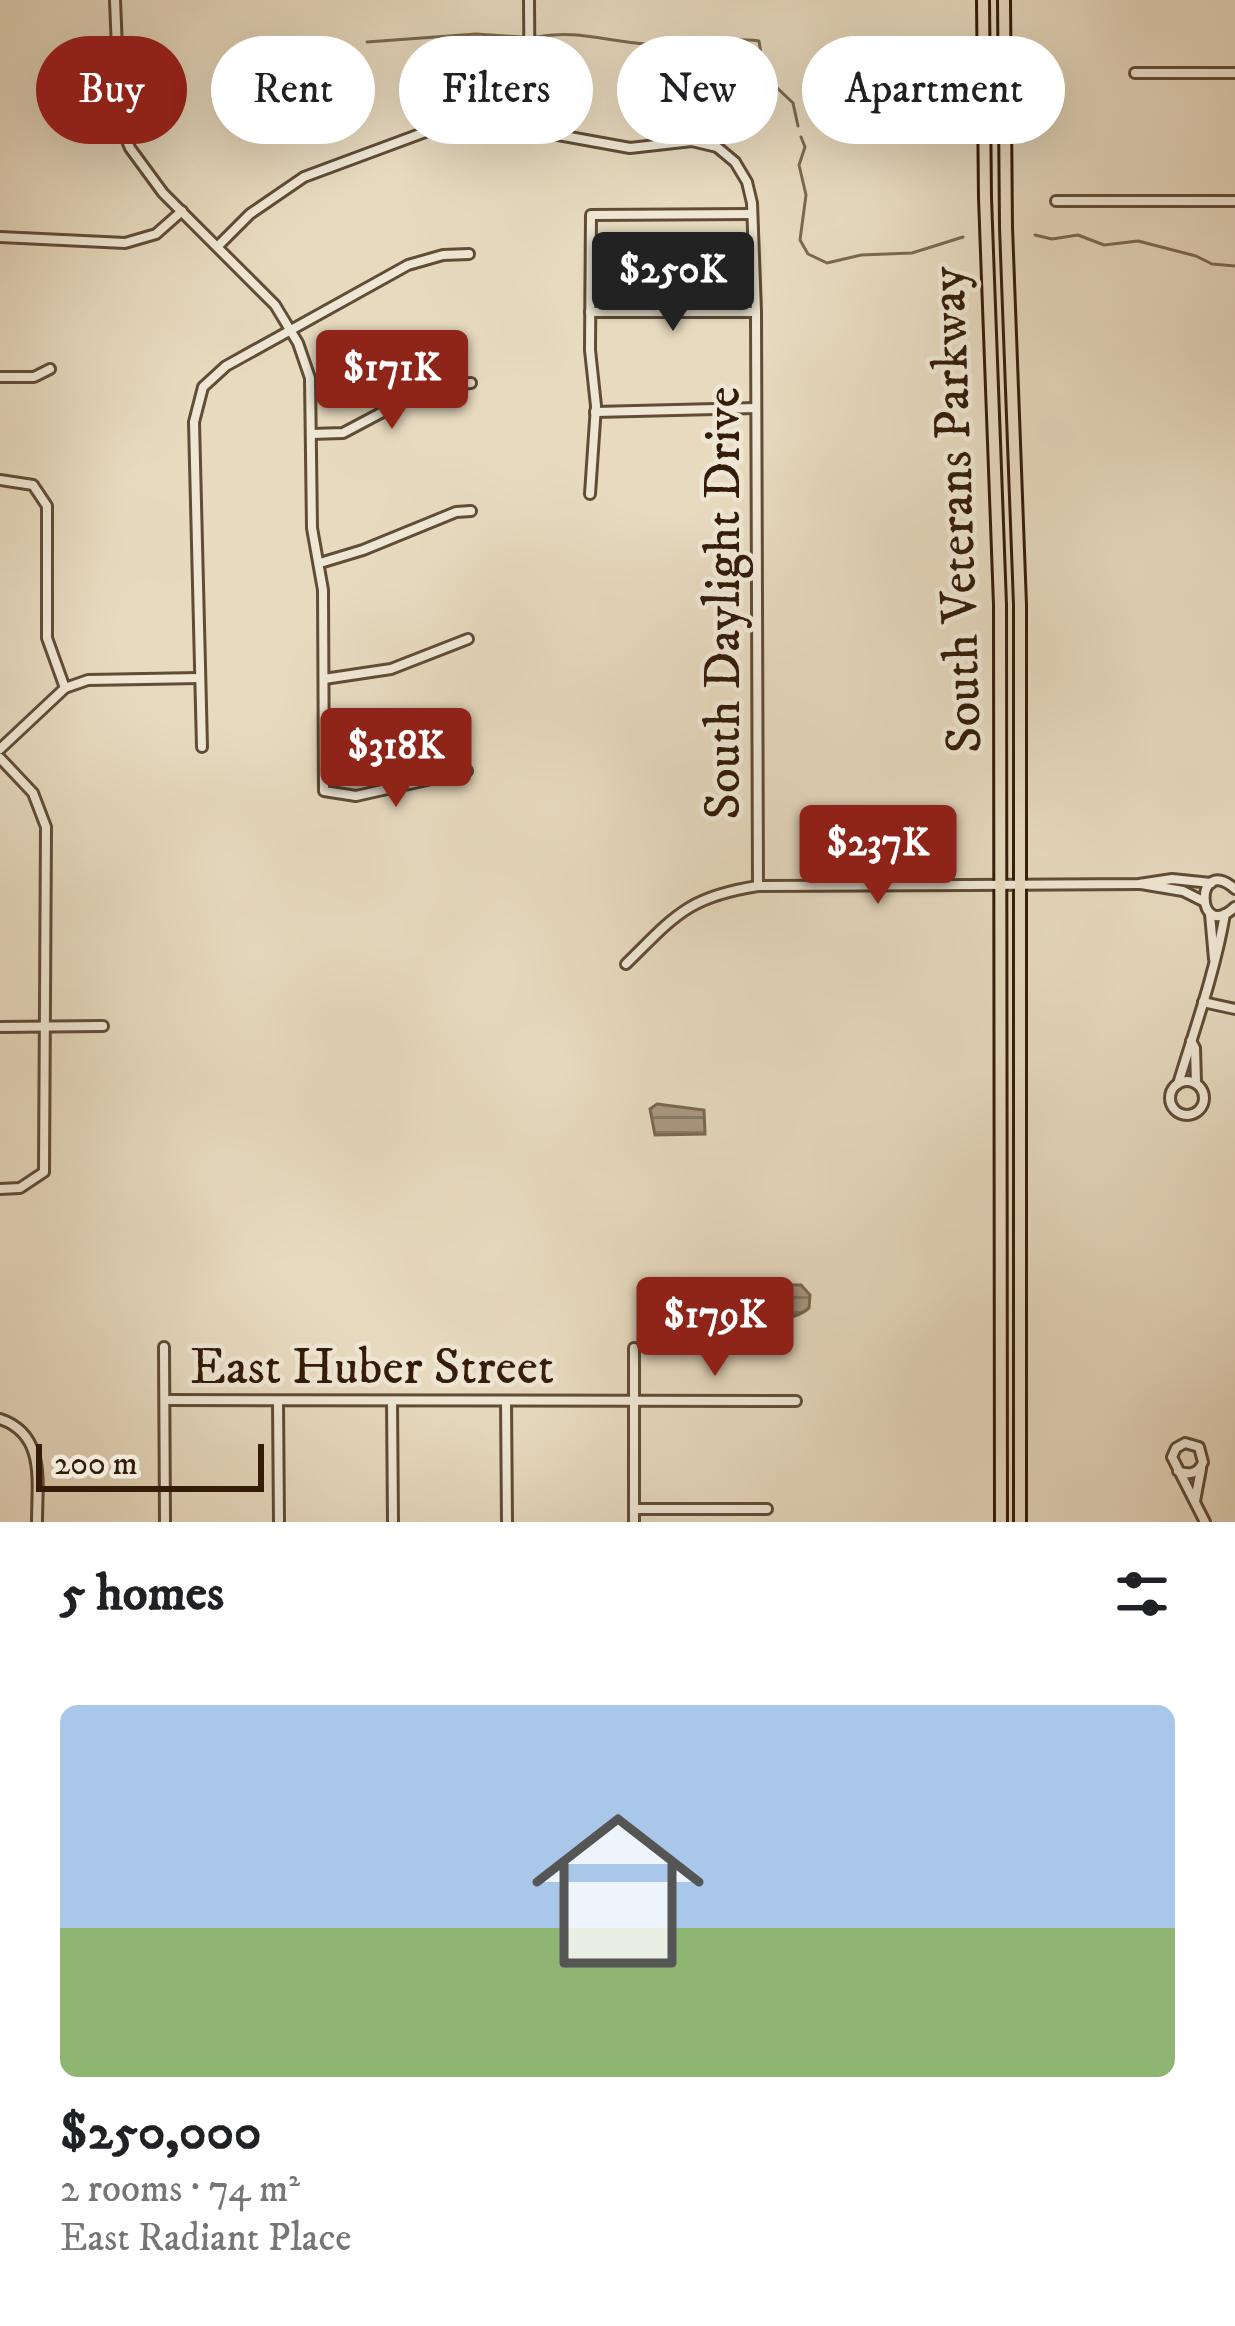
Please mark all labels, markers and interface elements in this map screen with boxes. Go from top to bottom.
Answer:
chip: Buy [36,36,187,144]
chip: Rent [211,36,375,144]
chip: Filters [399,36,593,144]
chip: New [617,36,778,144]
chip: Apartment [802,36,1065,144]
pin: $250K [589,232,757,334]
text: $250K [619,246,727,295]
street label: South Veterans Parkway [916,265,997,754]
pin: $171K [308,330,476,432]
text: $171K [343,344,441,393]
street label: South Daylight Drive [692,386,756,820]
pin: $318K [312,708,480,810]
text: $318K [347,722,445,771]
pin: $237K [794,805,962,907]
text: $237K [827,819,929,868]
pin: $179K [631,1277,799,1379]
text: $179K [663,1291,767,1340]
street label: East Huber Street [190,1336,554,1400]
scale bar [36,1438,264,1491]
text: 200 m [54,1444,138,1485]
icon: filters [1109,1561,1175,1627]
text: 5 homes [60,1562,224,1626]
icon: home [510,1783,726,1999]
text: $250,000 [60,2101,261,2165]
text: 2 rooms · 74 m² [60,2165,300,2214]
text: East Radiant Place [60,2214,351,2263]

